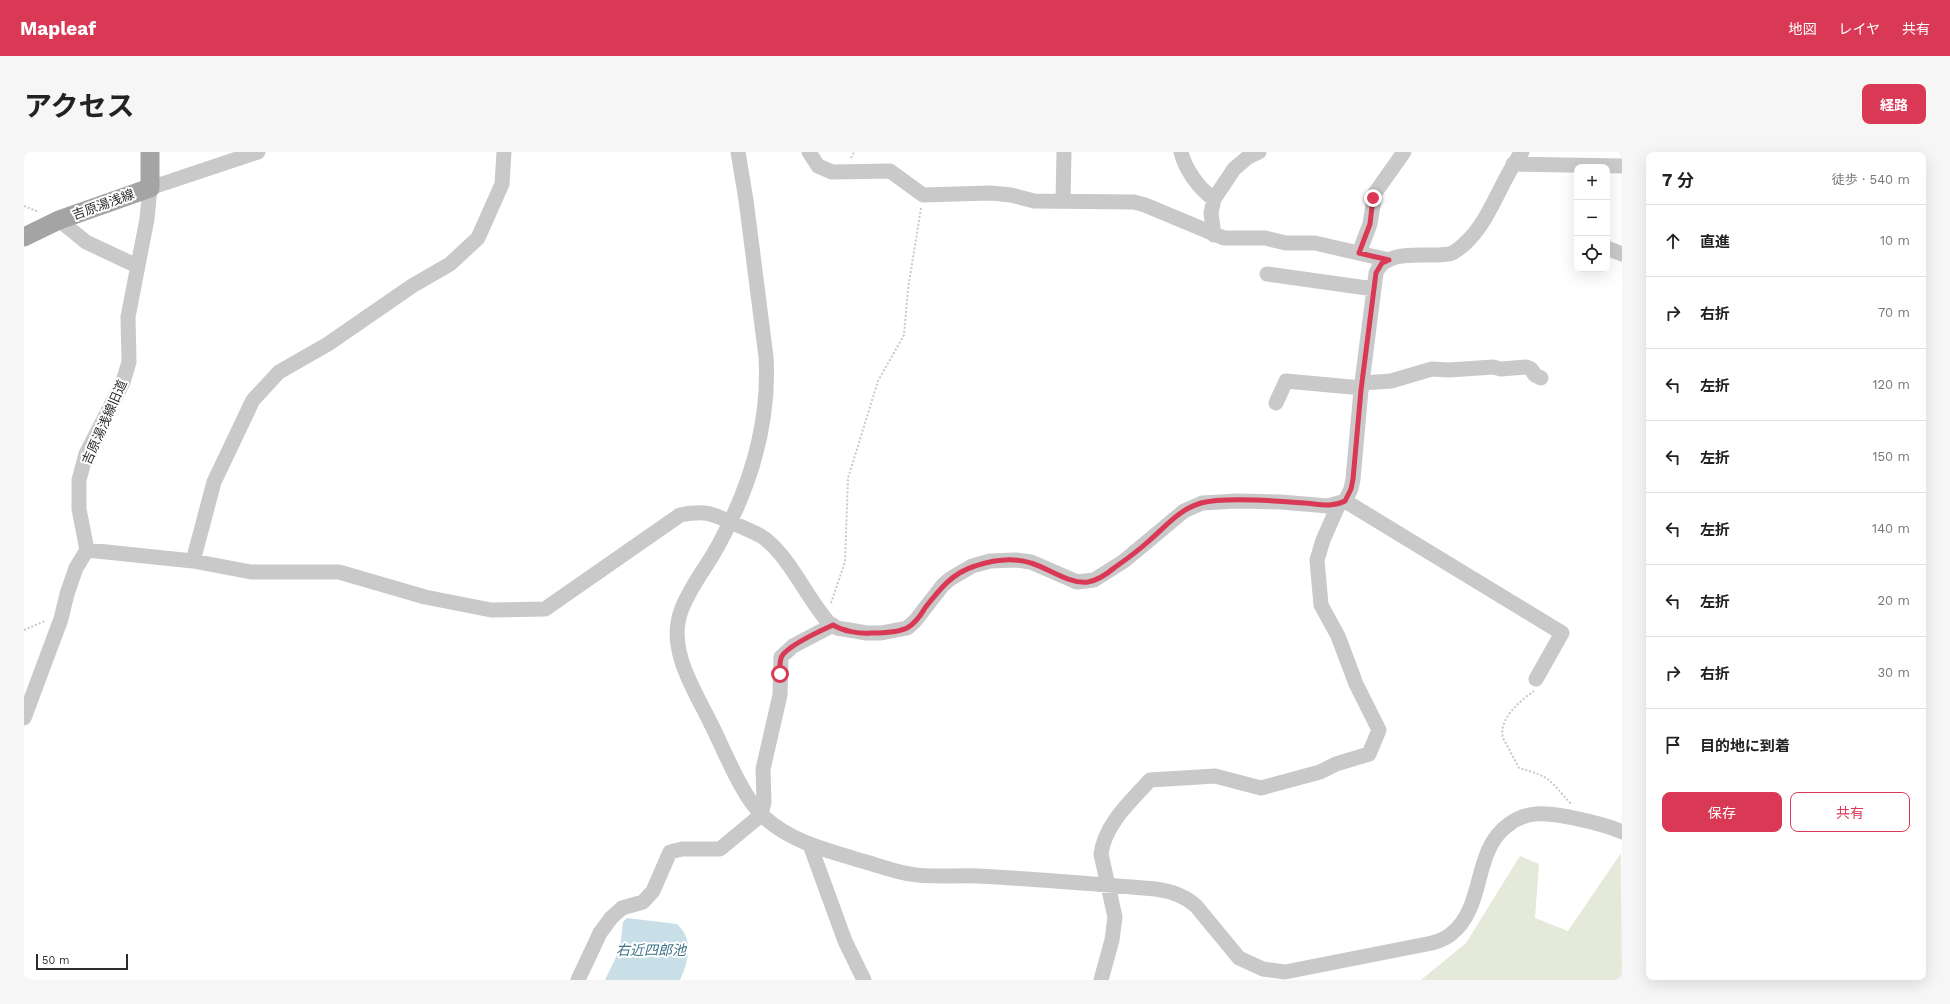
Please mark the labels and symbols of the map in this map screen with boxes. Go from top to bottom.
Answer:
street label: 吉原湯浅線 [70,186,136,223]
route end [1364,189,1382,207]
street label: 吉原湯浅線旧道 [79,378,130,467]
route start [771,665,789,683]
water label: 右近四郎池 [616,942,688,958]
scale bar [36,952,128,971]

